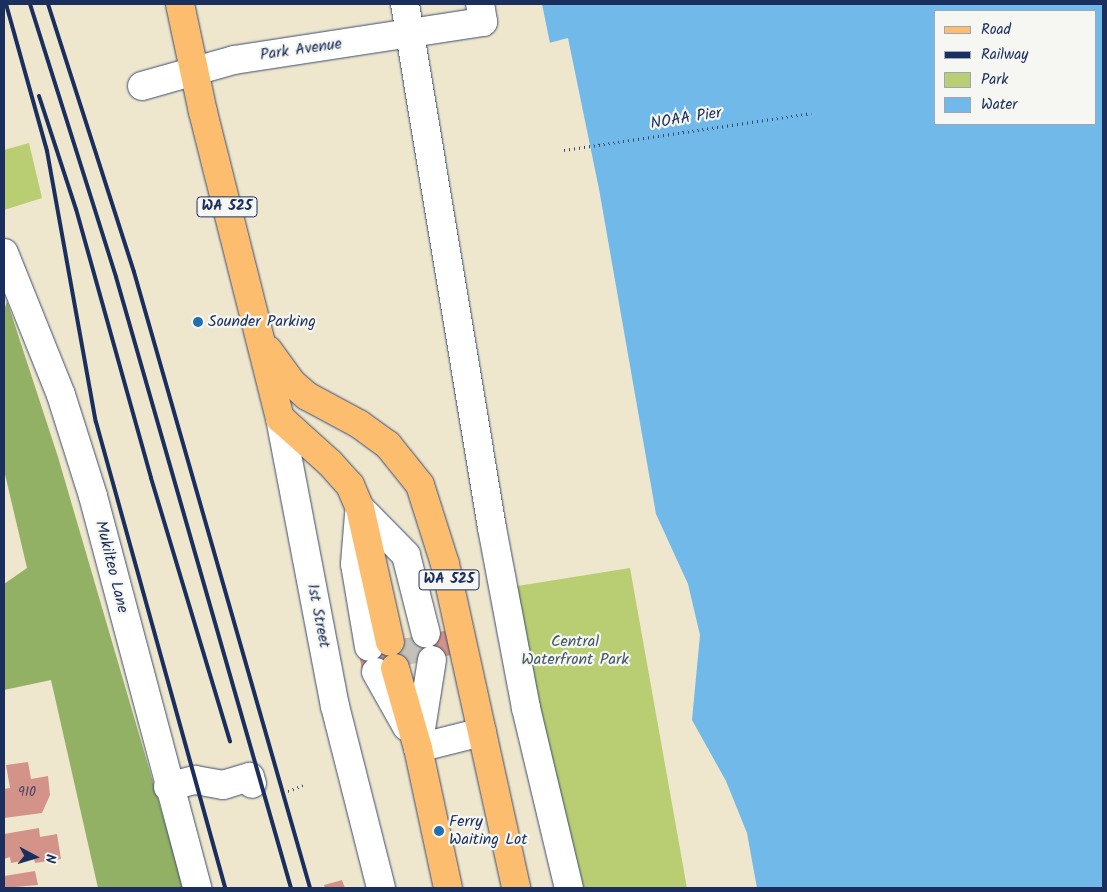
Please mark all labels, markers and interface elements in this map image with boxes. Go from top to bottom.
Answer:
legend [934,10,1097,125]
text: Road [981,18,1011,42]
street label: Park Avenue [259,35,343,65]
text: Railway [981,43,1028,67]
text: Park [981,68,1008,92]
text: Water [981,93,1017,117]
street label: NOAA Pier [649,104,723,134]
road number: WA 525 [196,194,258,220]
place label: Sounder Parking [208,312,316,332]
marker: Sounder Parking [192,316,204,328]
street label: Mukilteo Lane [90,519,132,615]
road number: WA 525 [418,568,480,592]
street label: 1st Street [302,582,334,650]
park label: Central Waterfront Park [521,632,629,670]
house number: 910 [18,784,36,800]
place label: Ferry Waiting Lot [449,812,528,850]
marker: Ferry Waiting Lot [433,825,445,837]
north arrow [10,832,60,882]
text: N [39,853,61,864]

